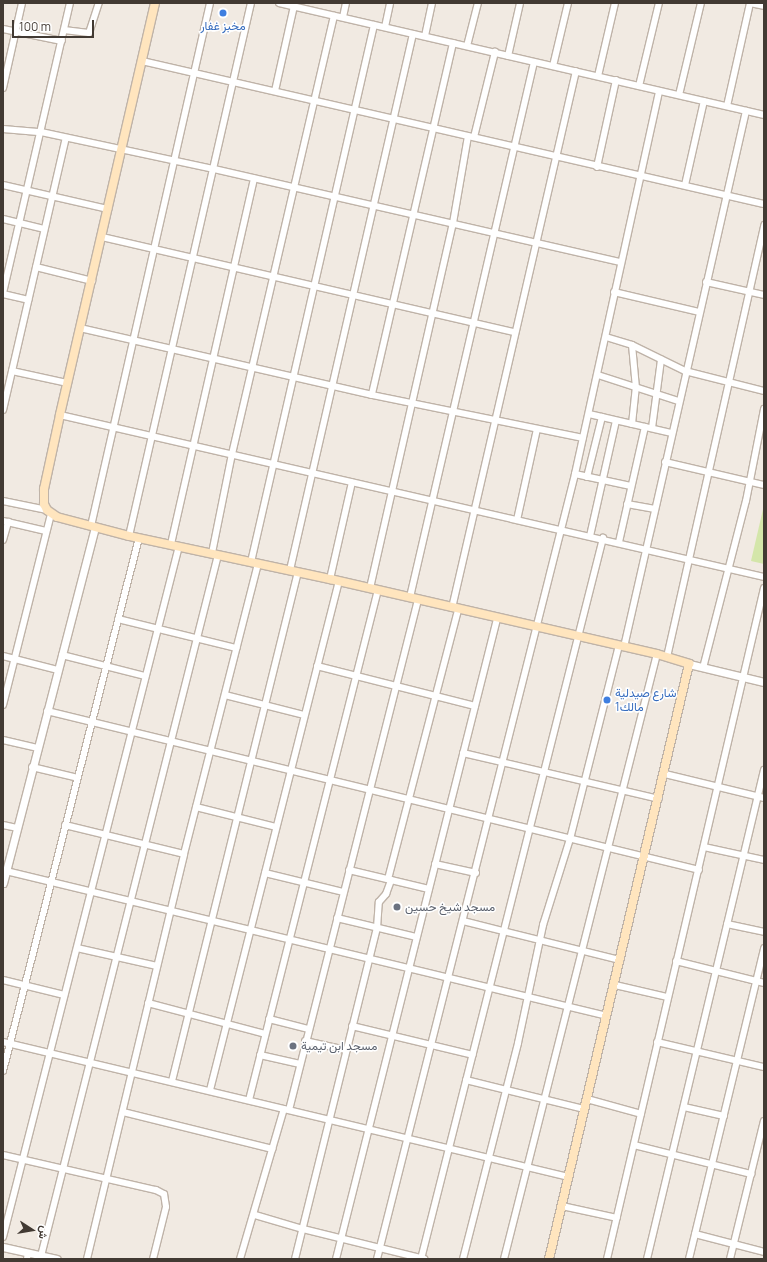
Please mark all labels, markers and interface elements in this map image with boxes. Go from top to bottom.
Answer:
marker: مخبز غفار [218,8,228,18]
scale bar [14,12,96,38]
text: 100 m [19,18,51,35]
place label: مخبز غفار [200,19,246,33]
place label: شارع صيدلية مالك1 [615,686,676,714]
marker: شارع صيدلية مالك1 [602,695,612,705]
place label: مسجد شيخ حسين [405,900,495,914]
marker: مسجد شيخ حسين [392,902,402,912]
place label: مسجد ابن تيمية [301,1039,377,1053]
marker: مسجد ابن تيمية [288,1041,298,1051]
north arrow [12,1210,52,1250]
text: ش [36,1225,53,1241]

